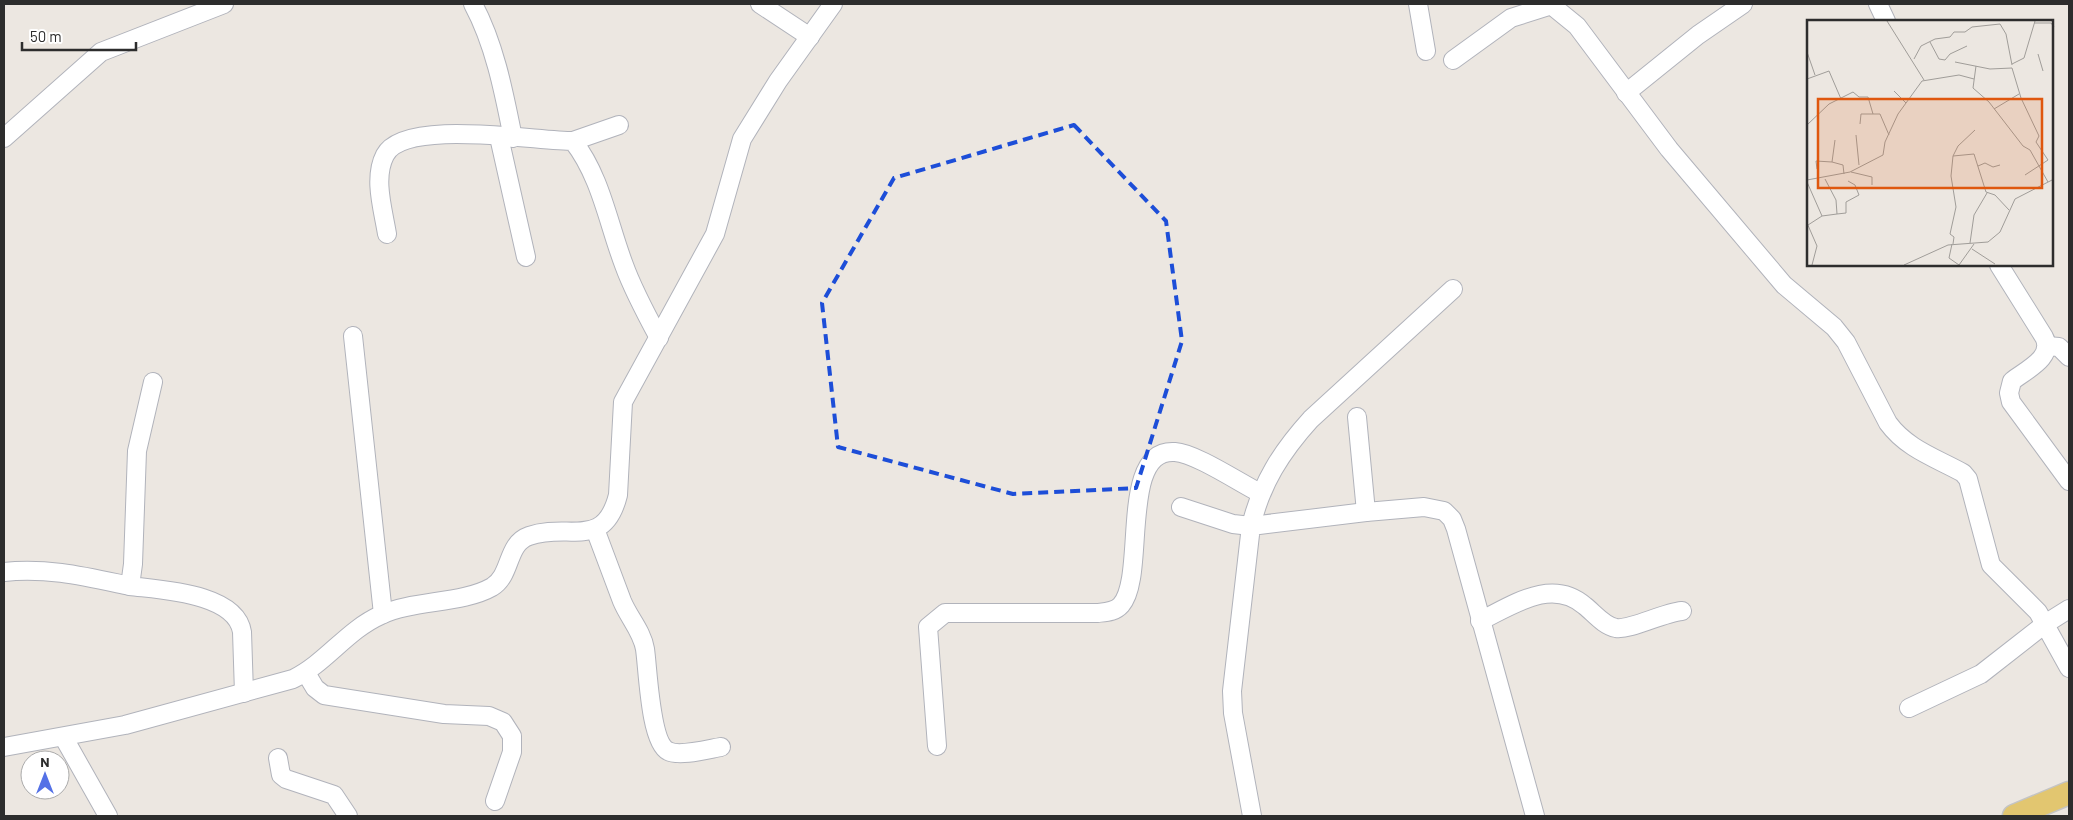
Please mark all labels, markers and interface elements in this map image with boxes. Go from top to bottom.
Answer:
scale bar [22,20,136,52]
inset map [1807,20,2053,266]
text: 50 m [30,27,62,45]
north arrow [20,750,70,800]
text: N [40,753,50,770]

